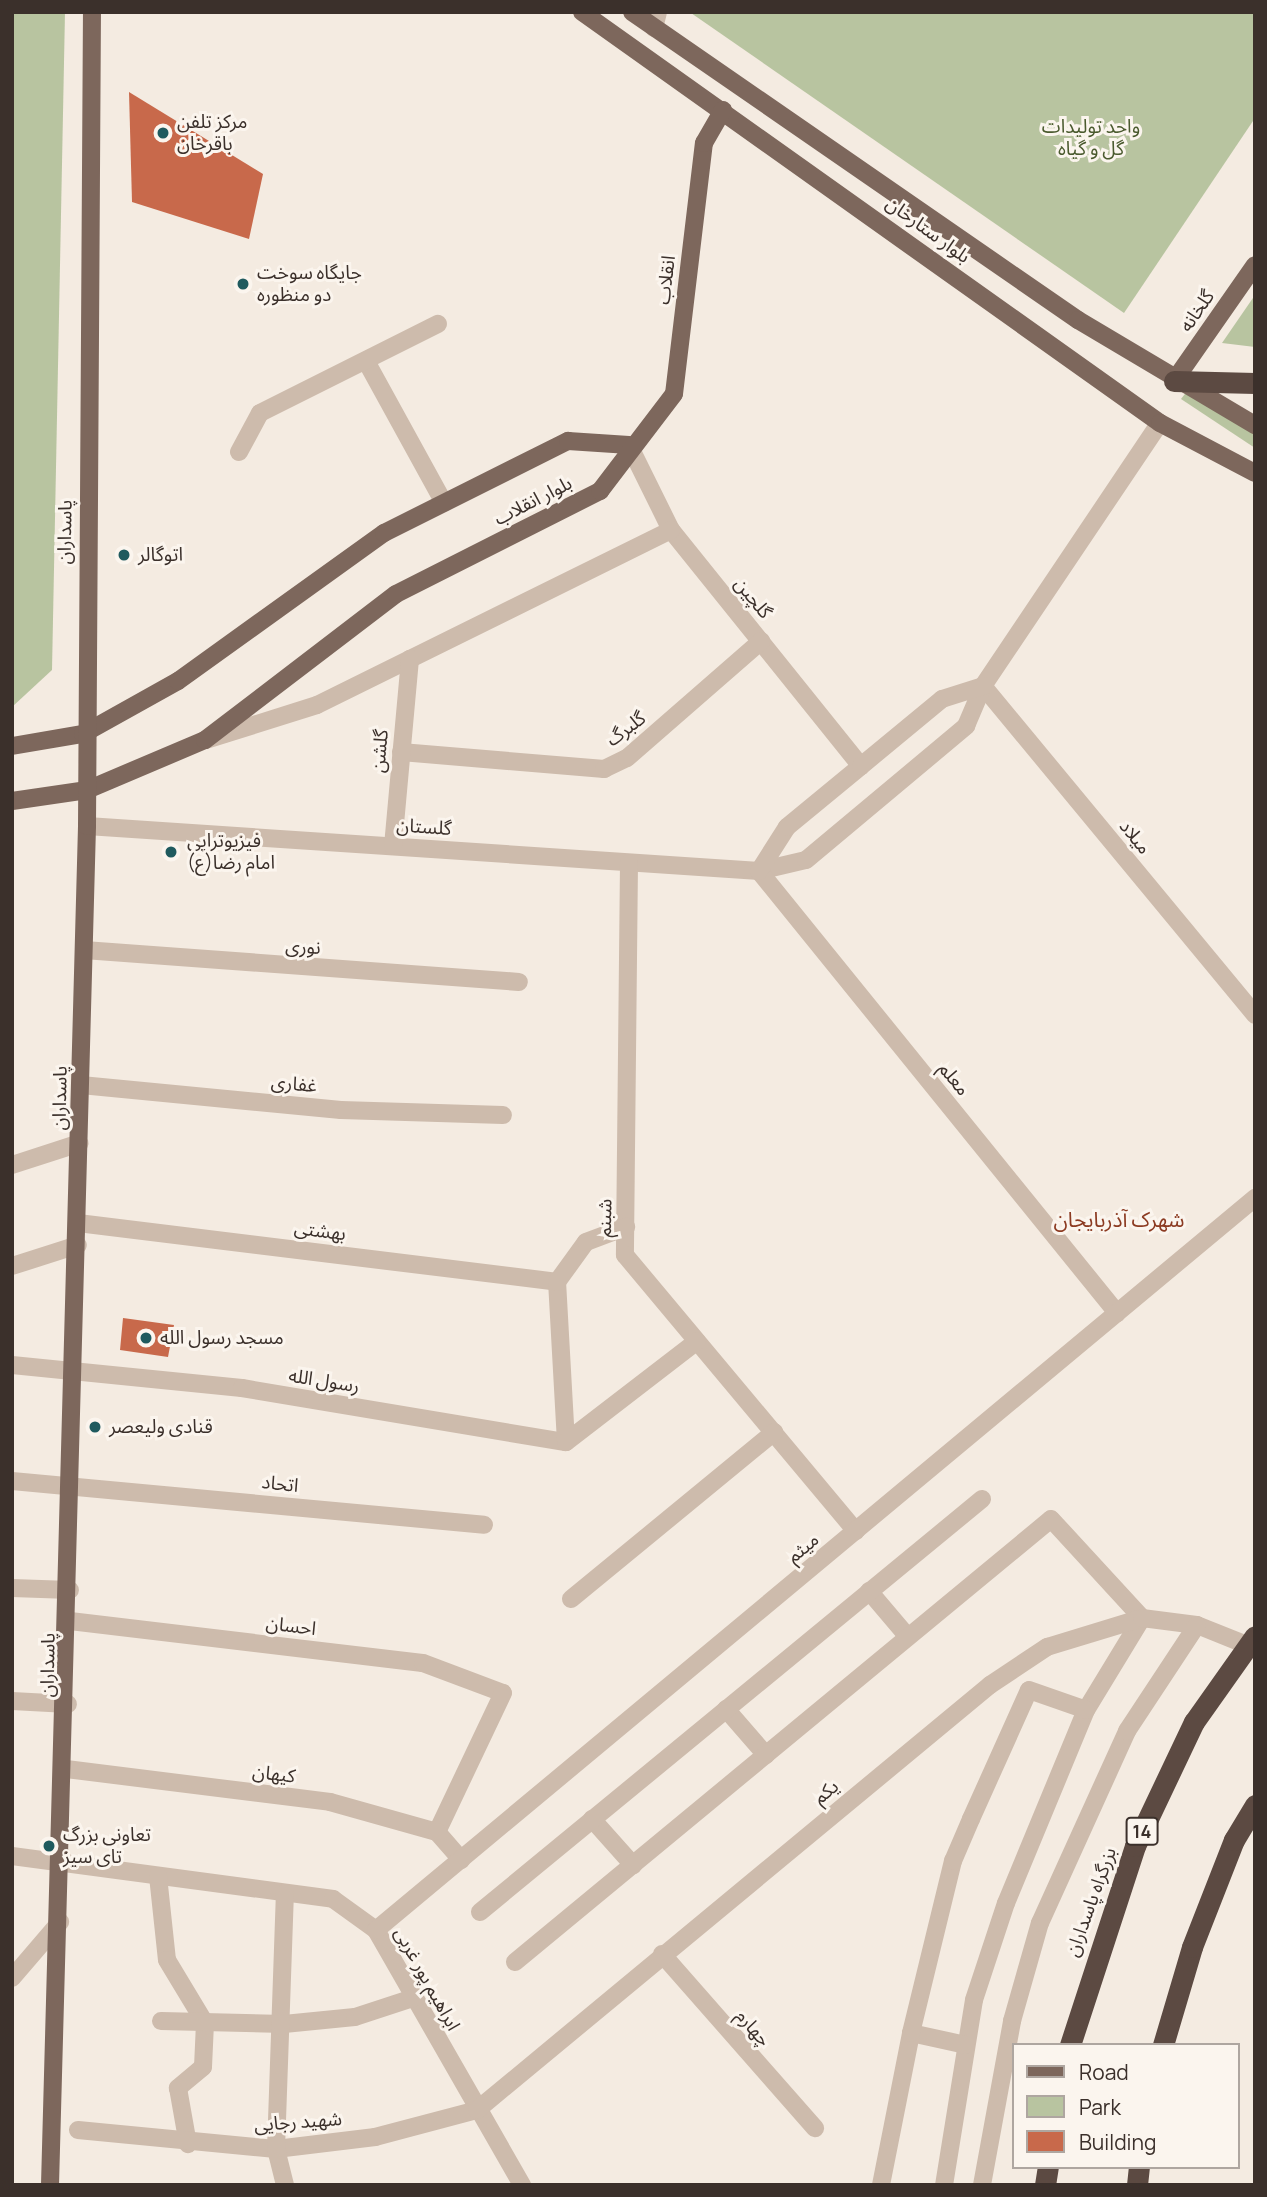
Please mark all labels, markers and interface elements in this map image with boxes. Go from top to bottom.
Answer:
place label: مرکز تلفن باقرخان [177,111,248,155]
park label: واحد تولیدات گل و گیاه [1042,116,1140,160]
marker: مرکز تلفن باقرخان [155,125,171,141]
street label: بلوار ستارخان [881,192,975,268]
street label: انقلاب [652,254,680,306]
place label: جایگاه سوخت دو منظوره [257,262,362,306]
marker: جایگاه سوخت دو منظوره [235,276,251,292]
street label: گلخانه [1175,286,1219,336]
street label: بلوار انقلاب [490,472,576,530]
street label: پاسداران [53,499,77,565]
place label: اتوگالر [138,544,183,566]
marker: اتوگالر [116,547,132,563]
street label: گلچین [729,573,777,623]
street label: گلبرگ [602,707,650,751]
street label: گلشن [367,728,393,774]
street label: گلستان [396,814,452,840]
street label: میلاد [1114,815,1156,859]
place label: فیزیوتراپی امام رضا(ع) [187,830,275,874]
marker: فیزیوتراپی امام رضا(ع) [161,842,181,862]
street label: نوری [285,935,321,959]
street label: معلم [934,1058,974,1100]
street label: پاسداران [48,1065,72,1131]
street label: غفاری [270,1071,318,1097]
street label: شبنم [593,1198,617,1238]
district label: شهرک آذربایجان [1053,1206,1185,1232]
street label: بهشتی [293,1217,347,1245]
place label: مسجد رسول الله [160,1327,284,1349]
marker: مسجد رسول الله [138,1330,154,1346]
street label: رسول الله [287,1364,361,1398]
place label: قنادی ولیعصر [109,1416,213,1438]
marker: قنادی ولیعصر [87,1419,103,1435]
street label: اتحاد [260,1471,300,1497]
street label: میثم [782,1528,824,1568]
street label: احسان [265,1612,317,1640]
street label: پاسداران [36,1632,60,1698]
street label: کیهان [251,1760,297,1788]
street label: یکم [809,1775,843,1809]
road number: 14 [1124,1816,1160,1845]
place label: تعاونی بزرگ تای سیز [63,1824,151,1868]
marker: تعاونی بزرگ تای سیز [41,1838,57,1854]
street label: بزرگراه پاسداران [1061,1844,1121,1960]
street label: ابراهیم پور غربی [389,1923,465,2035]
street label: چهارم [731,2005,775,2051]
legend [1012,2043,1239,2169]
text: Road [1079,2058,1129,2086]
text: Park [1079,2093,1121,2121]
street label: شهید رجایی [253,2108,343,2136]
text: Building [1079,2128,1156,2156]

